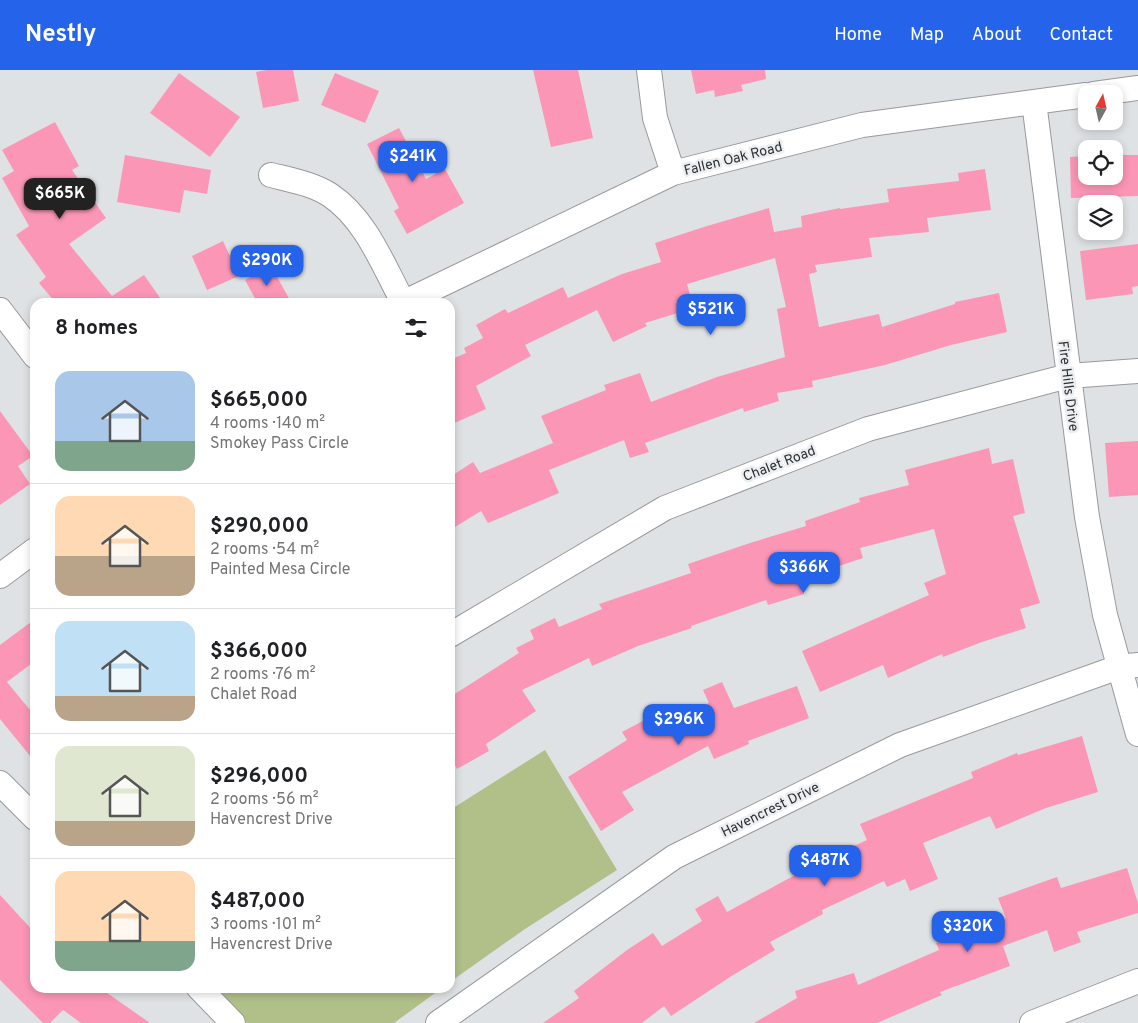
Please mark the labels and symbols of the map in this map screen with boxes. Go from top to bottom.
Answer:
north arrow [1078,85,1122,130]
street label: Fallen Oak Road [682,139,784,180]
pin: $241K [378,140,448,183]
pin: $665K [25,178,95,220]
pin: $290K [232,244,302,287]
pin: $521K [676,294,746,336]
street label: Fire Hills Drive [1054,340,1081,432]
street label: Chalet Road [741,443,818,486]
pin: $366K [769,552,839,594]
pin: $296K [644,704,714,746]
street label: Havencrest Drive [719,779,823,842]
pin: $487K [790,844,860,887]
pin: $320K [933,910,1003,953]

